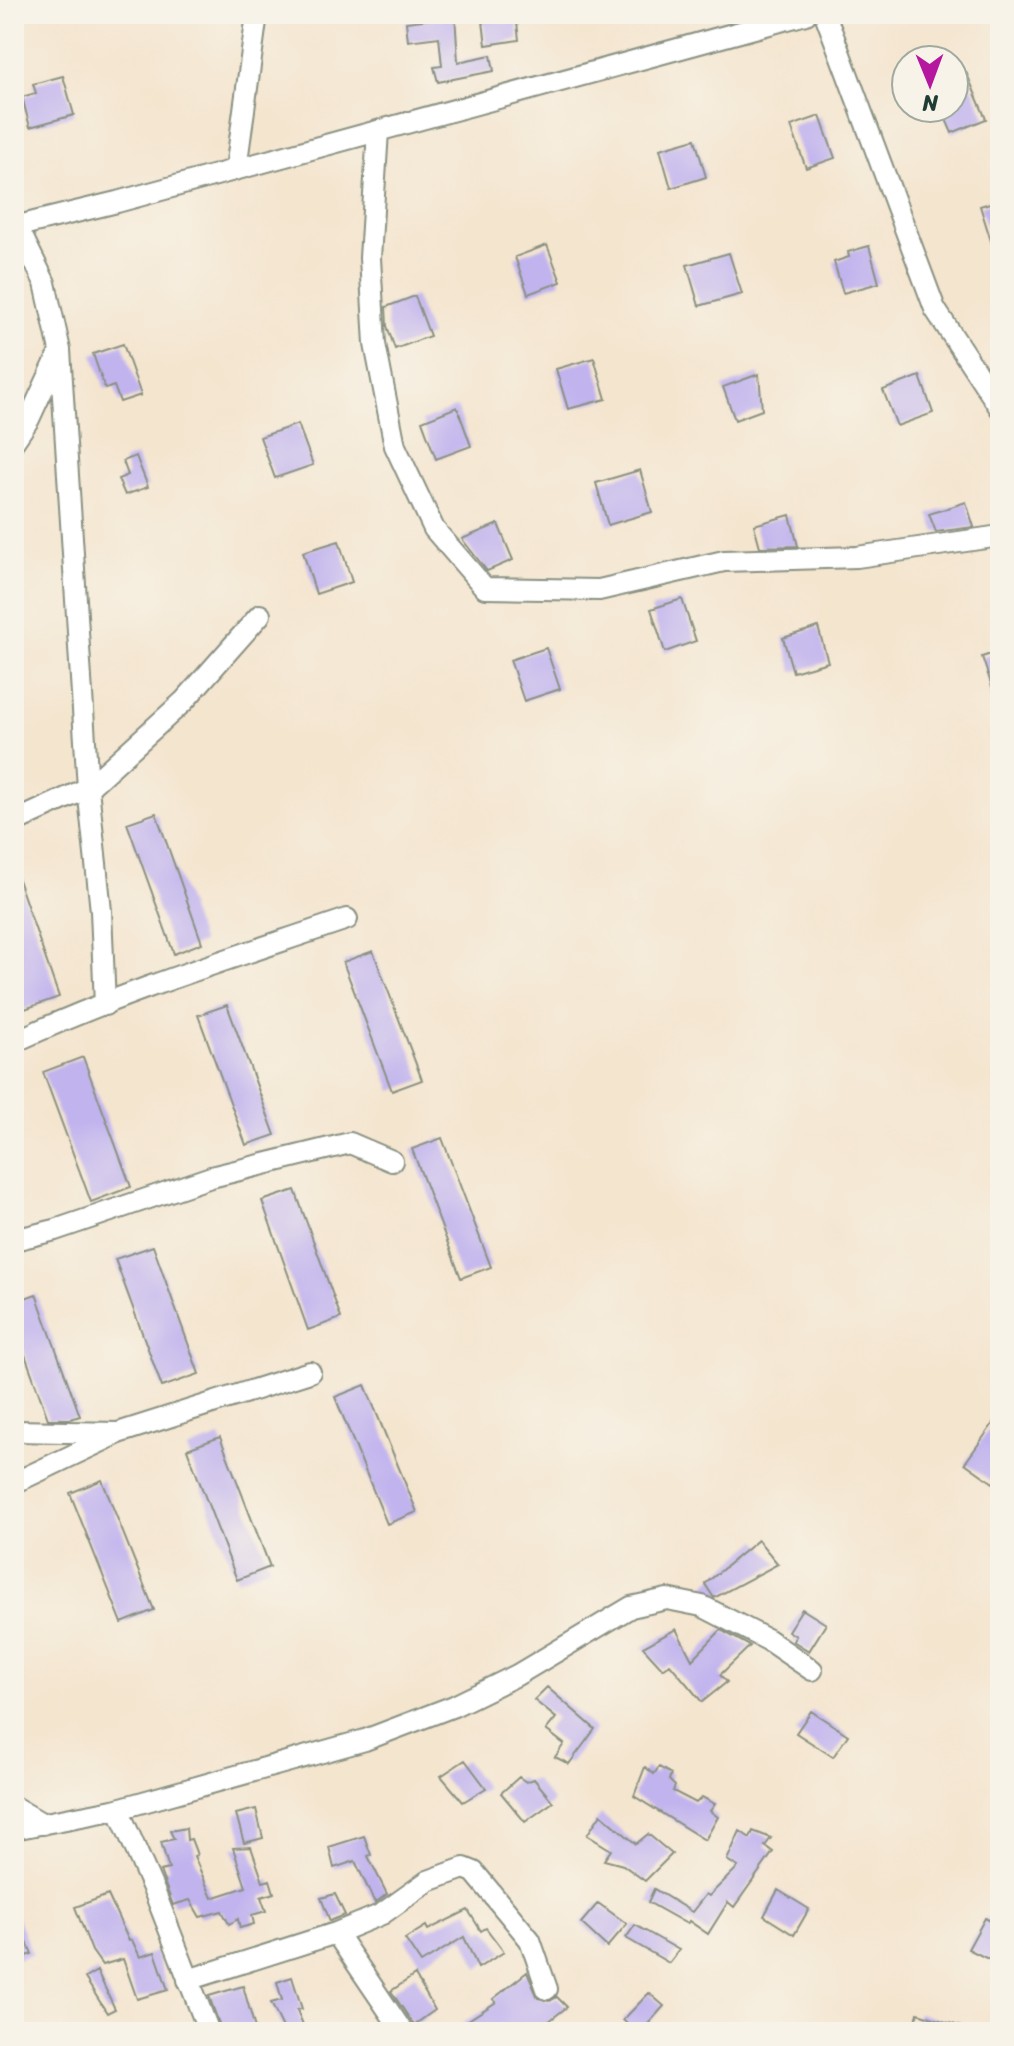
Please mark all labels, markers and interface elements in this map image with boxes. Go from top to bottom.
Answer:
north arrow [890,44,970,124]
text: N [922,84,939,123]

